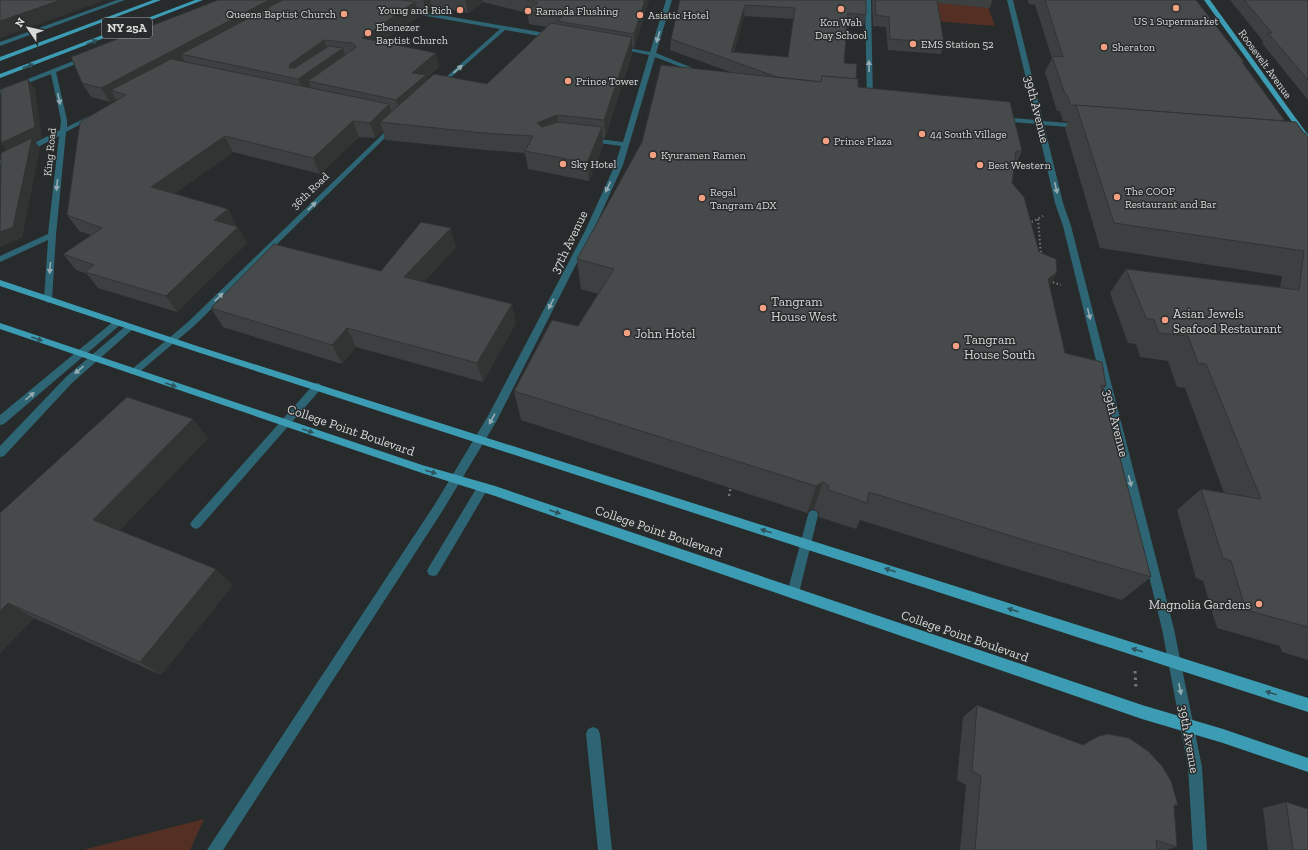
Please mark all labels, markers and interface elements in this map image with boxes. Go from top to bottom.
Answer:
marker: US 1 Supermarket [1171,3,1181,13]
place label: Young and Rich [377,4,453,17]
marker: Kon Wah Day School [836,4,846,14]
marker: Young and Rich [455,5,465,15]
place label: Ramada Flushing [536,5,618,18]
marker: Ramada Flushing [523,6,533,16]
north arrow [8,8,48,48]
place label: Queens Baptist Church [226,8,337,21]
marker: Queens Baptist Church [339,9,349,19]
place label: Asiatic Hotel [648,9,709,22]
marker: Asiatic Hotel [635,10,645,20]
text: N [12,15,28,30]
place label: US 1 Supermarket [1133,15,1219,28]
place label: Kon Wah Day School [815,16,867,42]
road number: NY 25A [102,18,152,38]
place label: Ebenezer Baptist Church [376,21,449,47]
street label: Roosevelt Avenue [1236,27,1294,101]
marker: Ebenezer Baptist Church [363,28,373,38]
one-way arrow [655,32,661,44]
one-way arrow [86,38,98,44]
place label: EMS Station 52 [921,38,994,51]
marker: EMS Station 52 [908,39,918,49]
place label: Sheraton [1112,41,1156,54]
marker: Sheraton [1099,42,1109,52]
one-way arrow [866,60,873,72]
one-way arrow [22,63,34,69]
one-way arrow [452,65,463,74]
street label: 39th Avenue [1021,74,1053,144]
place label: Prince Tower [576,75,639,88]
marker: Prince Tower [563,76,573,86]
one-way arrow [57,93,63,106]
street label: King Road [41,127,59,177]
place label: 44 South Village [930,128,1007,141]
marker: 44 South Village [917,129,927,139]
place label: Prince Plaza [834,135,893,148]
marker: Prince Plaza [821,136,831,146]
place label: Kyuramen Ramen [661,149,746,162]
marker: Kyuramen Ramen [648,150,658,160]
place label: Sky Hotel [571,158,616,171]
marker: Sky Hotel [558,159,568,169]
place label: Best Western [988,159,1051,172]
marker: Best Western [975,160,985,170]
street label: 36th Road [288,170,332,212]
one-way arrow [54,179,61,191]
one-way arrow [605,181,611,193]
one-way arrow [1053,182,1059,194]
place label: The COOP Restaurant and Bar [1125,185,1217,211]
place label: Regal Tangram 4DX [710,186,776,212]
marker: The COOP Restaurant and Bar [1112,192,1122,202]
marker: Regal Tangram 4DX [697,193,707,203]
one-way arrow [307,201,317,211]
street label: 37th Avenue [547,208,591,276]
one-way arrow [47,262,54,274]
one-way arrow [214,292,224,302]
place label: Tangram House West [771,294,837,324]
one-way arrow [548,298,554,310]
marker: Tangram House West [758,303,768,313]
place label: Asian Jewels Seafood Restaurant [1173,306,1282,336]
one-way arrow [1086,308,1092,320]
marker: Asian Jewels Seafood Restaurant [1160,315,1170,325]
place label: John Hotel [635,326,696,341]
marker: John Hotel [622,328,632,338]
place label: Tangram House South [964,332,1036,362]
one-way arrow [31,336,43,342]
marker: Tangram House South [951,341,961,351]
one-way arrow [74,366,85,375]
one-way arrow [165,382,177,388]
street label: 39th Avenue [1100,388,1132,458]
one-way arrow [25,391,35,400]
street label: College Point Boulevard [285,401,417,459]
one-way arrow [488,413,495,425]
one-way arrow [302,428,314,434]
one-way arrow [425,469,437,475]
one-way arrow [1127,475,1133,487]
street label: College Point Boulevard [593,502,725,560]
one-way arrow [549,509,561,515]
one-way arrow [760,528,772,534]
one-way arrow [883,567,895,573]
place label: Magnolia Gardens [1149,597,1251,612]
marker: Magnolia Gardens [1254,599,1264,609]
street label: College Point Boulevard [899,607,1031,665]
one-way arrow [1007,607,1019,613]
one-way arrow [1131,647,1143,653]
one-way arrow [1177,683,1183,695]
one-way arrow [1265,690,1277,696]
street label: 39th Avenue [1176,704,1202,774]

